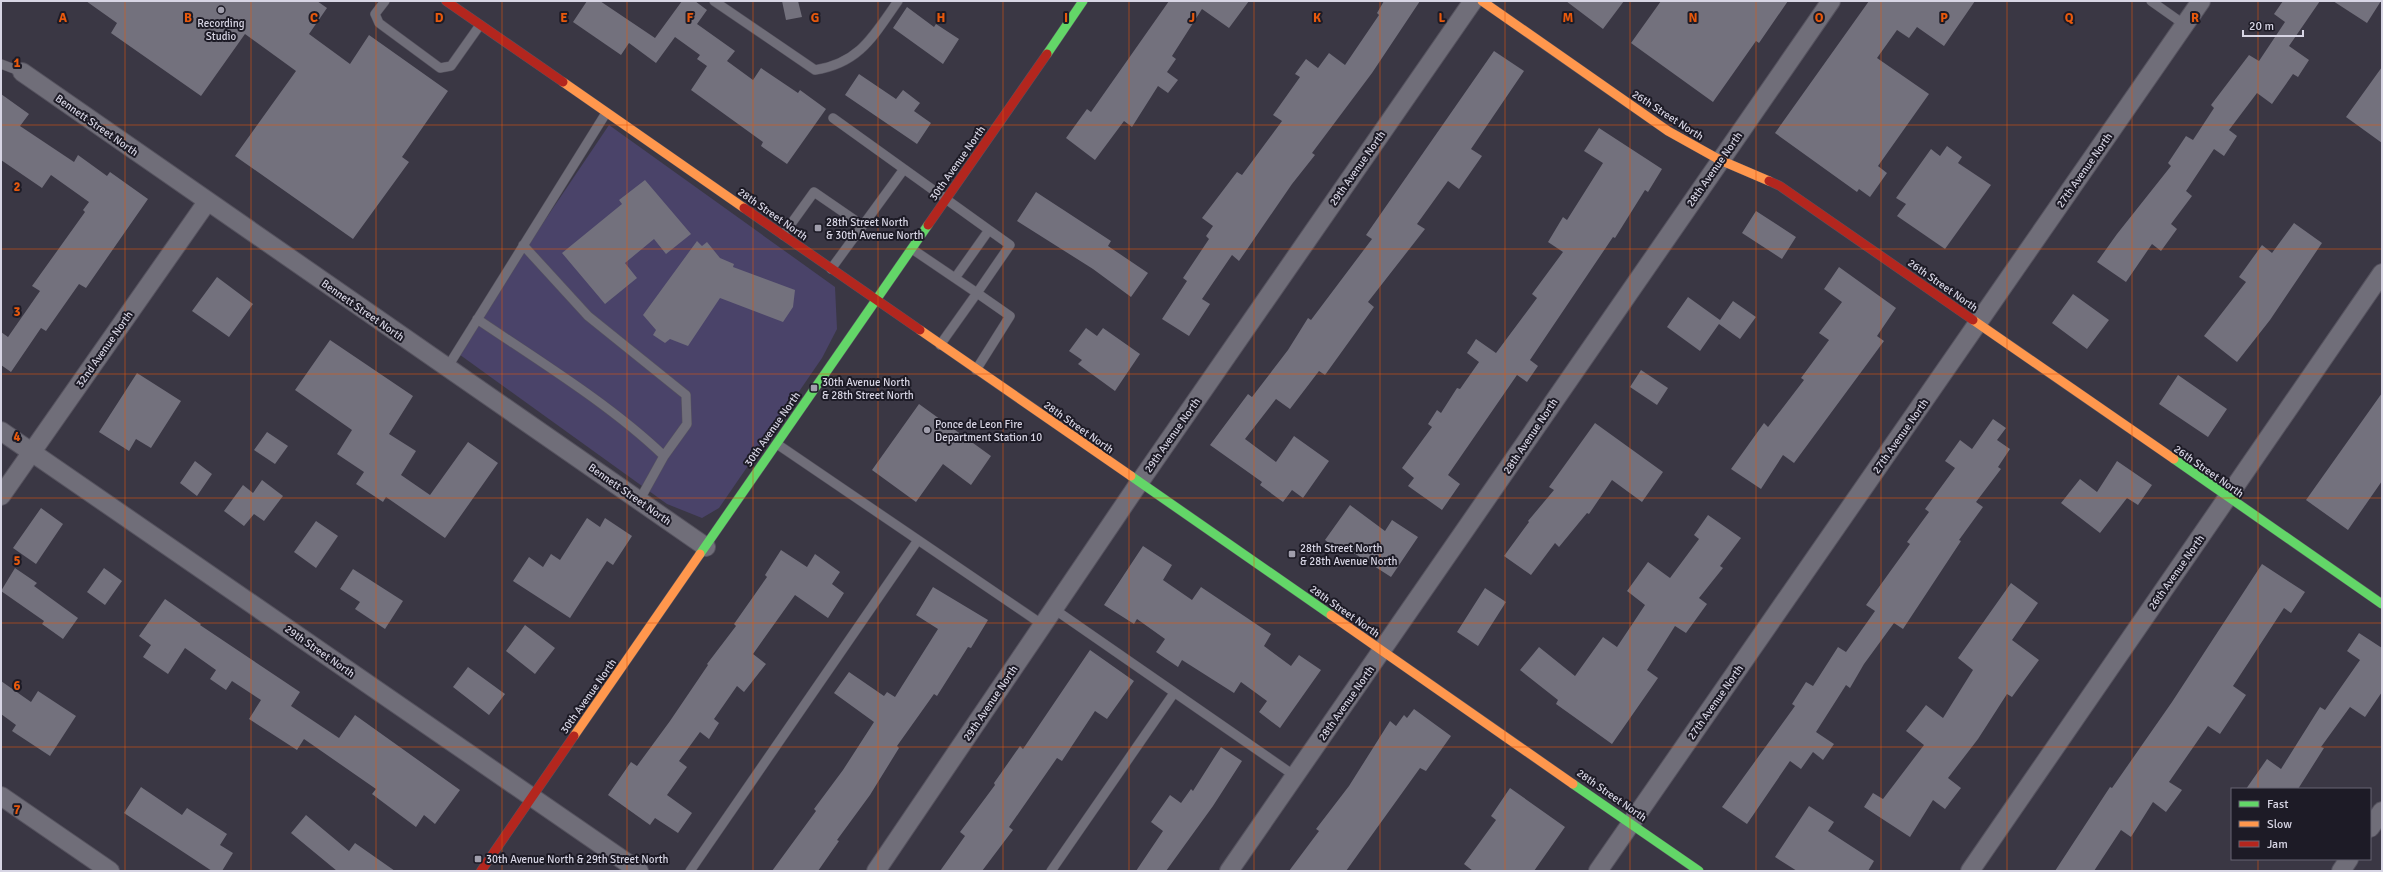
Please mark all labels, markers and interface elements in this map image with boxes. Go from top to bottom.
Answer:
marker: Recording Studio [216,5,226,15]
text: A [59,10,68,26]
text: B [184,10,192,26]
text: C [310,10,318,26]
text: D [435,10,444,26]
text: E [560,10,568,26]
text: F [687,10,694,26]
text: G [811,10,819,26]
text: H [937,10,945,26]
text: I [1064,10,1068,26]
text: J [1189,10,1195,26]
text: K [1313,10,1321,26]
text: L [1439,10,1446,26]
text: M [1563,10,1574,26]
text: N [1688,10,1698,26]
text: O [1815,10,1824,26]
text: P [1940,10,1948,26]
text: Q [2065,10,2074,26]
text: R [2191,10,2199,26]
scale bar [2243,12,2303,38]
place label: Recording Studio [197,17,245,43]
text: 20 m [2249,19,2274,34]
text: 1 [13,55,21,71]
street label: 26th Street North [1630,87,1706,143]
street label: Bennett Street North [53,92,141,159]
street label: 30th Avenue North [927,123,988,203]
street label: 29th Avenue North [1327,128,1388,208]
street label: 28th Avenue North [1684,129,1745,209]
street label: 27th Avenue North [2054,130,2115,210]
text: 2 [13,179,21,195]
street label: 28th Street North [735,185,810,243]
place label: 28th Street North & 30th Avenue North [826,216,924,242]
marker: 28th Street North & 30th Avenue North [813,223,823,233]
street label: 26th Street North [1905,256,1980,314]
street label: Bennett Street North [319,277,407,344]
text: 3 [13,304,21,320]
street label: 32nd Avenue North [73,309,136,390]
place label: 30th Avenue North & 28th Street North [822,376,914,402]
marker: 30th Avenue North & 28th Street North [809,383,819,393]
street label: 30th Avenue North [742,389,803,469]
street label: 29th Avenue North [1142,395,1203,475]
street label: 28th Avenue North [1500,396,1560,477]
street label: 27th Avenue North [1870,396,1931,476]
street label: 28th Street North [1041,398,1116,456]
place label: Ponce de Leon Fire Department Station 10 [935,418,1042,444]
marker: Ponce de Leon Fire Department Station 10 [922,425,932,435]
text: 4 [13,429,21,445]
street label: 26th Street North [2171,442,2246,500]
street label: Bennett Street North [586,461,674,528]
street label: 26th Avenue North [2146,532,2207,612]
place label: 28th Street North & 28th Avenue North [1300,542,1398,568]
marker: 28th Street North & 28th Avenue North [1287,549,1297,559]
text: 5 [13,553,21,569]
street label: 28th Street North [1307,582,1382,640]
street label: 29th Street North [282,622,357,680]
street label: 30th Avenue North [558,656,619,736]
street label: 27th Avenue North [1685,662,1746,742]
street label: 29th Avenue North [960,663,1020,744]
street label: 28th Avenue North [1316,663,1377,743]
text: 6 [13,678,21,694]
street label: 28th Street North [1574,766,1649,824]
legend [2231,788,2371,860]
text: Fast [2267,797,2288,812]
text: 7 [13,802,21,818]
text: Slow [2267,817,2292,832]
text: Jam [2267,837,2288,852]
place label: 30th Avenue North & 29th Street North [486,853,669,866]
marker: 30th Avenue North & 29th Street North [473,854,483,864]

